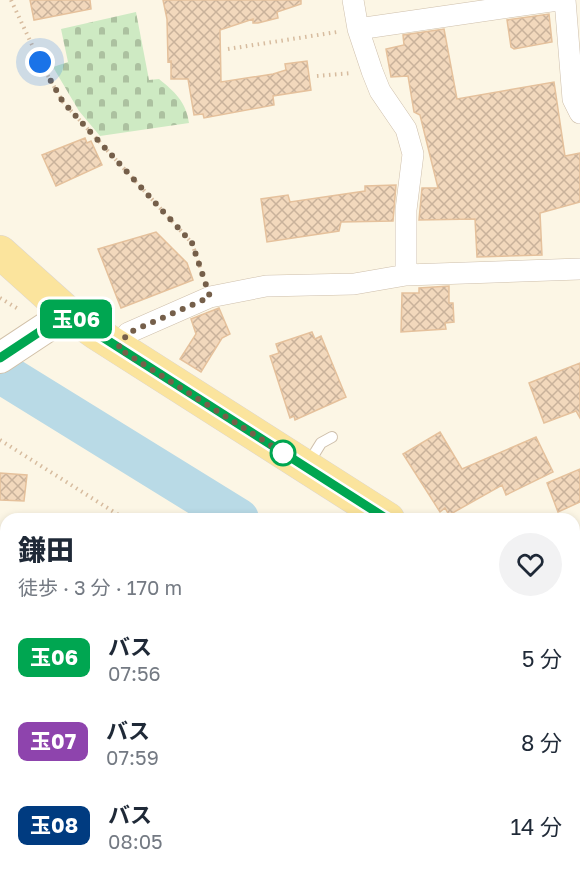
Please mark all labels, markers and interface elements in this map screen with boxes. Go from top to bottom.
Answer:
your location [25,47,55,77]
line badge: 玉06 [42,300,110,338]
text: 玉06 [52,306,100,332]
unlabelled marker [270,440,296,466]
text: 鎌田 [18,533,74,566]
button: heart [499,533,562,596]
text: 徒歩 · 3 分 · 170 m [18,575,182,599]
text: バス [108,633,152,660]
text: 玉06 [30,644,78,670]
text: 5 分 [522,645,562,672]
text: 07:56 [108,661,161,685]
text: バス [106,717,150,744]
text: 玉07 [30,728,76,754]
text: 8 分 [521,729,562,756]
text: 07:59 [106,745,159,769]
text: バス [108,801,152,828]
text: 玉08 [30,812,78,838]
text: 14 分 [510,813,562,840]
text: 08:05 [108,829,163,853]

